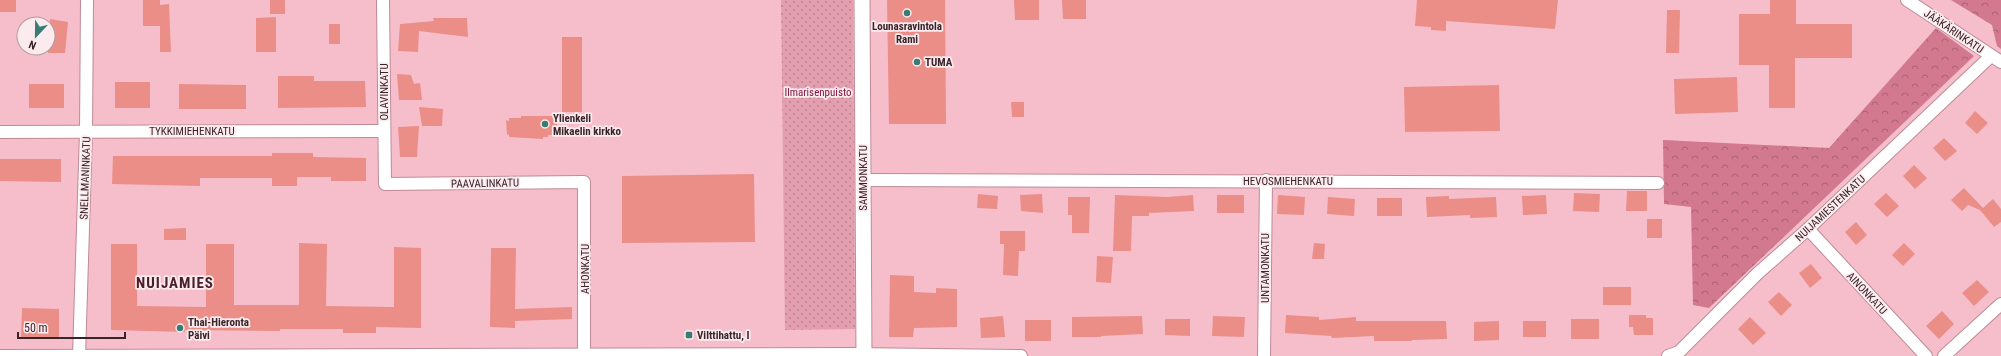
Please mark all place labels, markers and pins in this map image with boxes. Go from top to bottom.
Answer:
marker: Lounasravintola Rami [902,8,912,18]
place label: Lounasravintola Rami [872,20,942,46]
place label: TUMA [925,56,953,69]
marker: TUMA [912,57,922,67]
place label: Ylienkeli Mikaelin kirkko [553,112,621,138]
marker: Ylienkeli Mikaelin kirkko [540,119,550,129]
place label: Thai-Hieronta Päivi [188,316,249,342]
marker: Thai-Hieronta Päivi [175,323,185,333]
place label: Vilttihattu, I [697,329,749,342]
marker: Vilttihattu, I [684,330,694,340]

